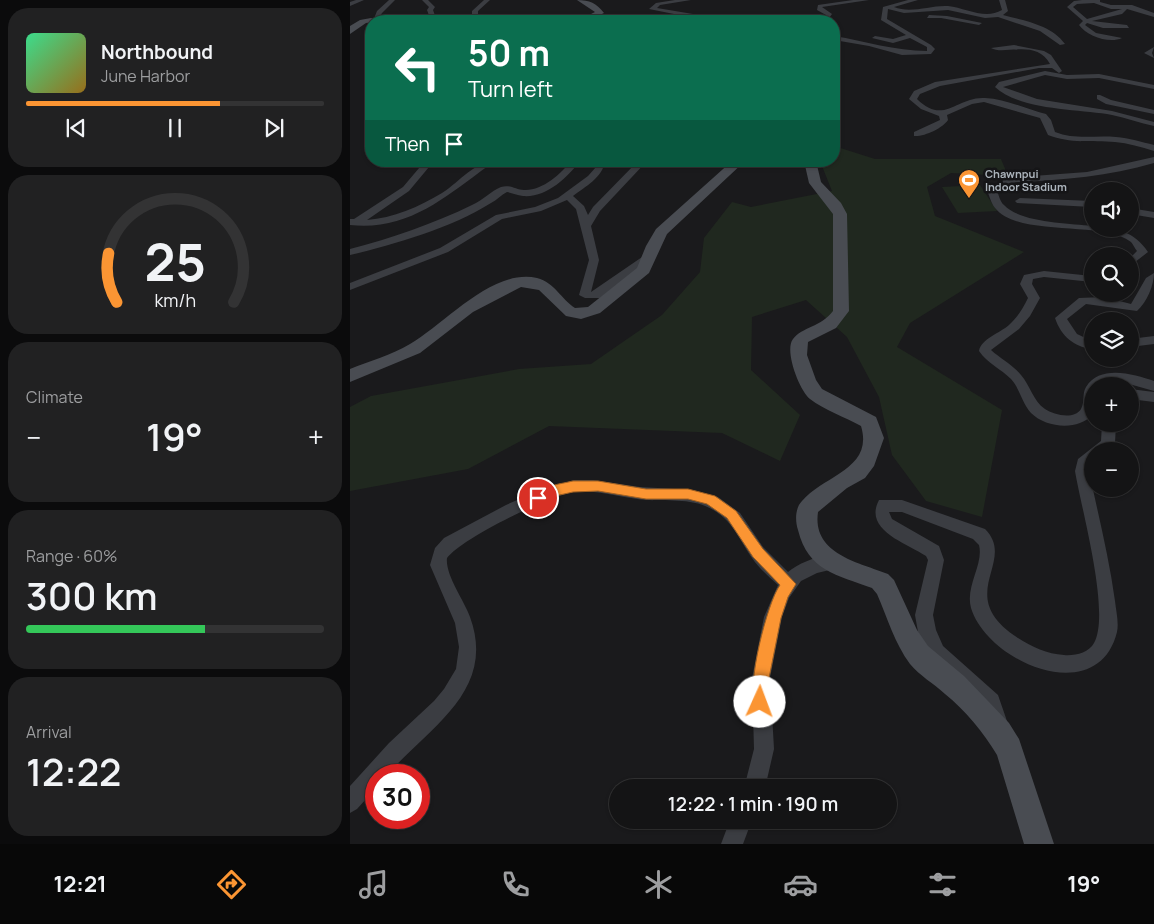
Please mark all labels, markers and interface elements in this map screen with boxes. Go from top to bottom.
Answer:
text: 50 m [468,29,550,77]
icon: left [385,35,450,100]
text: Northbound [101,39,213,65]
text: June Harbor [101,65,190,87]
text: Turn left [468,74,553,104]
icon: previous [62,114,90,142]
icon: pause [161,114,189,142]
icon: next [260,114,288,142]
icon: arrive [440,130,468,158]
text: Then [385,131,430,157]
place label: Chawnpui Indoor Stadium [985,166,1067,194]
sports icon: Chawnpui Indoor Stadium [957,168,981,199]
map controls [1084,182,1139,497]
button: sound [1084,182,1139,237]
text: 25 [144,226,206,297]
button: search [1084,247,1139,302]
text: km/h [154,288,196,312]
button: layers [1084,312,1139,367]
button: + [1084,377,1139,432]
text: Climate [26,386,83,408]
text: 19° [146,410,203,462]
text: − [26,418,41,456]
text: + [308,418,324,456]
button: − [1084,442,1139,497]
pin [517,477,559,519]
icon: arrive [524,484,552,512]
text: Range · 60% [26,545,117,567]
text: 300 km [26,569,158,621]
position arrow [733,675,785,727]
text: Arrival [26,721,72,743]
text: 12:22 [26,745,121,797]
speed limit sign: 30 [365,764,430,829]
text: 12:22 · 1 min · 190 m [668,791,838,817]
icon: directions [214,867,249,902]
icon: music [356,867,391,902]
icon: phone [498,867,533,902]
icon: climate [641,867,676,902]
icon: car [783,867,818,902]
icon: filters [925,867,960,902]
text: 12:21 [54,869,107,899]
text: 19° [1067,869,1100,899]

